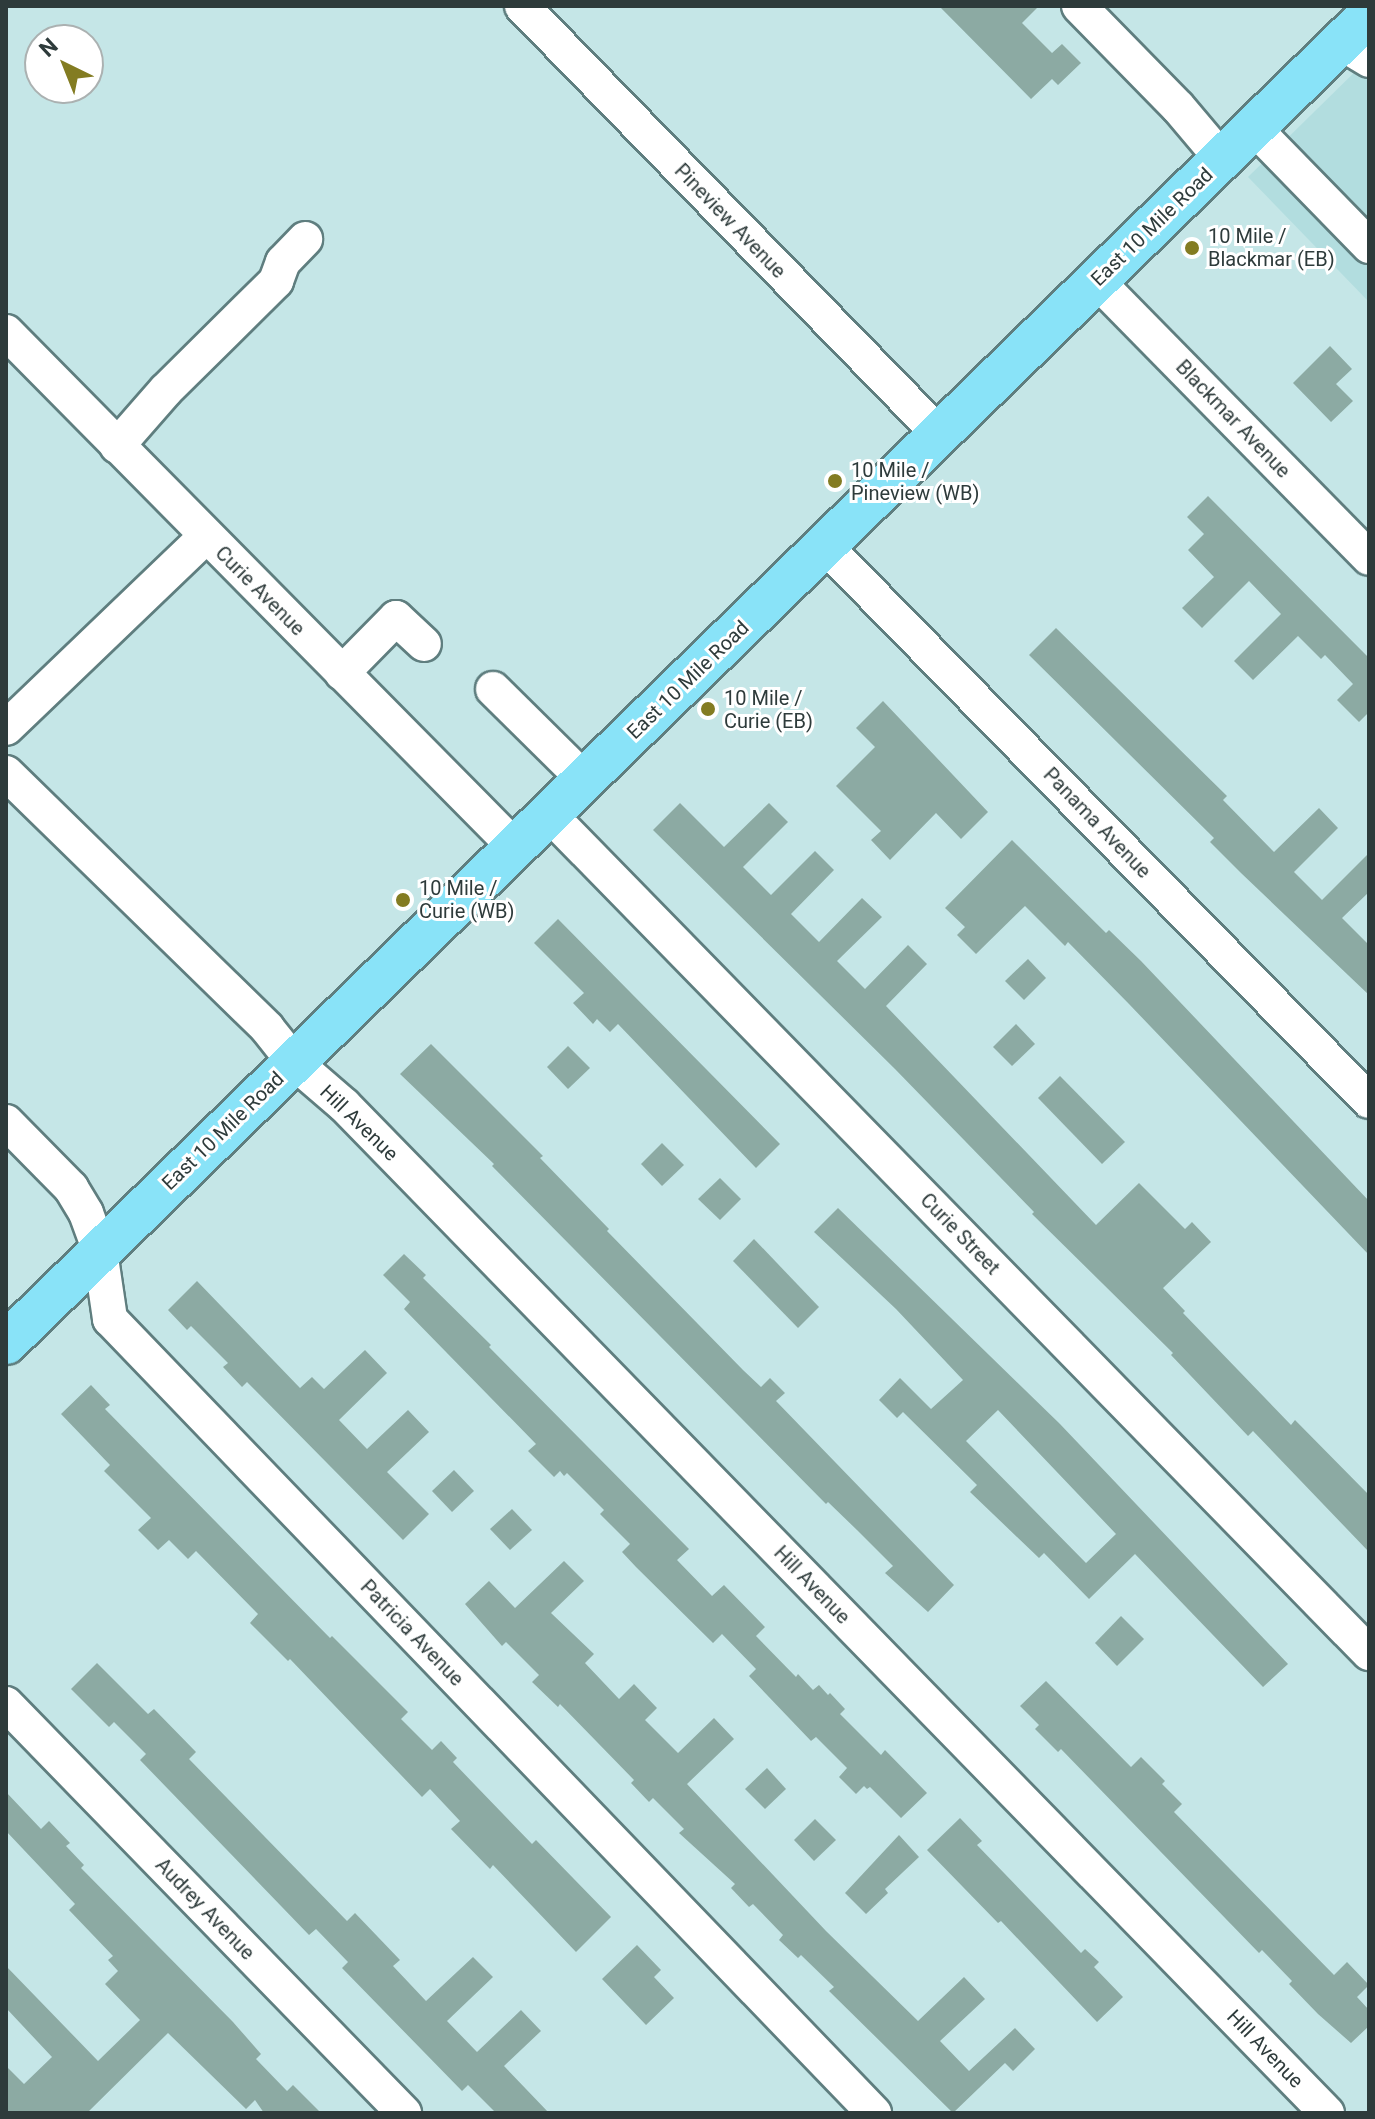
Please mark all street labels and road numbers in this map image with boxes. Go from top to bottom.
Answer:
street label: Pineview Avenue [669,159,791,283]
street label: East 10 Mile Road [1086,163,1218,291]
street label: Blackmar Avenue [1171,355,1295,483]
street label: Curie Avenue [210,541,310,641]
street label: East 10 Mile Road [622,616,754,744]
street label: Panama Avenue [1038,763,1156,883]
street label: East 10 Mile Road [157,1067,289,1195]
street label: Hill Avenue [315,1080,403,1166]
street label: Curie Street [915,1188,1005,1280]
street label: Hill Avenue [769,1541,855,1629]
street label: Patricia Avenue [355,1575,469,1691]
street label: Audrey Avenue [150,1853,260,1965]
street label: Hill Avenue [1222,2005,1308,2093]

